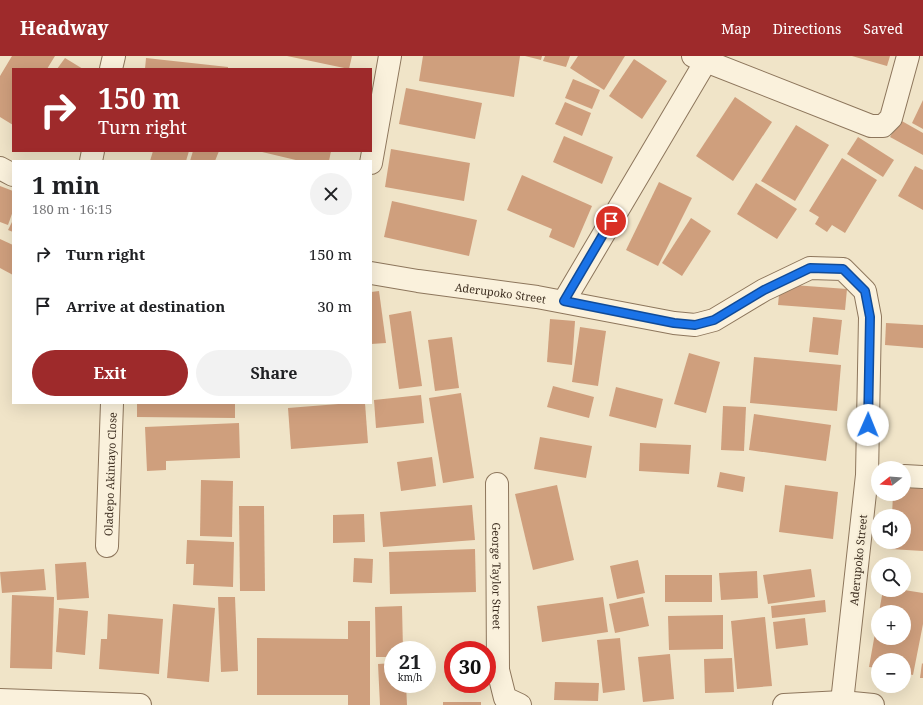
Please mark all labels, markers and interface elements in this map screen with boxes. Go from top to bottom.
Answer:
text: Headway [20,15,108,41]
text: Map [721,19,751,38]
text: Directions [773,19,841,38]
text: Saved [863,19,903,38]
text: 150 m [98,79,180,117]
icon: right [32,84,84,136]
text: Turn right [98,115,187,139]
text: 1 min [32,168,100,201]
button: close [310,173,352,215]
text: 180 m · 16:15 [32,200,112,218]
pin [594,204,628,238]
icon: arrive [600,210,622,232]
icon: right [32,243,54,265]
text: Turn right [66,244,145,264]
text: 150 m [309,244,352,264]
street label: Aderupoko Street [454,279,547,306]
icon: arrive [32,295,54,317]
text: Arrive at destination [66,296,225,316]
text: 30 m [317,296,352,316]
button: Exit [32,350,188,396]
button: Share [196,350,352,396]
position arrow [847,404,889,446]
street label: Oladepo Akintayo Close [100,412,119,536]
north arrow [871,461,911,501]
map controls [871,461,911,693]
button: sound [871,509,911,549]
street label: Aderupoko Street [846,514,870,606]
street label: George Taylor Street [490,522,505,630]
button: search [871,557,911,597]
button: + [871,605,911,645]
speed limit sign: 30 [444,641,496,693]
text: 21 [399,648,421,675]
button: − [871,653,911,693]
text: km/h [398,670,422,684]

